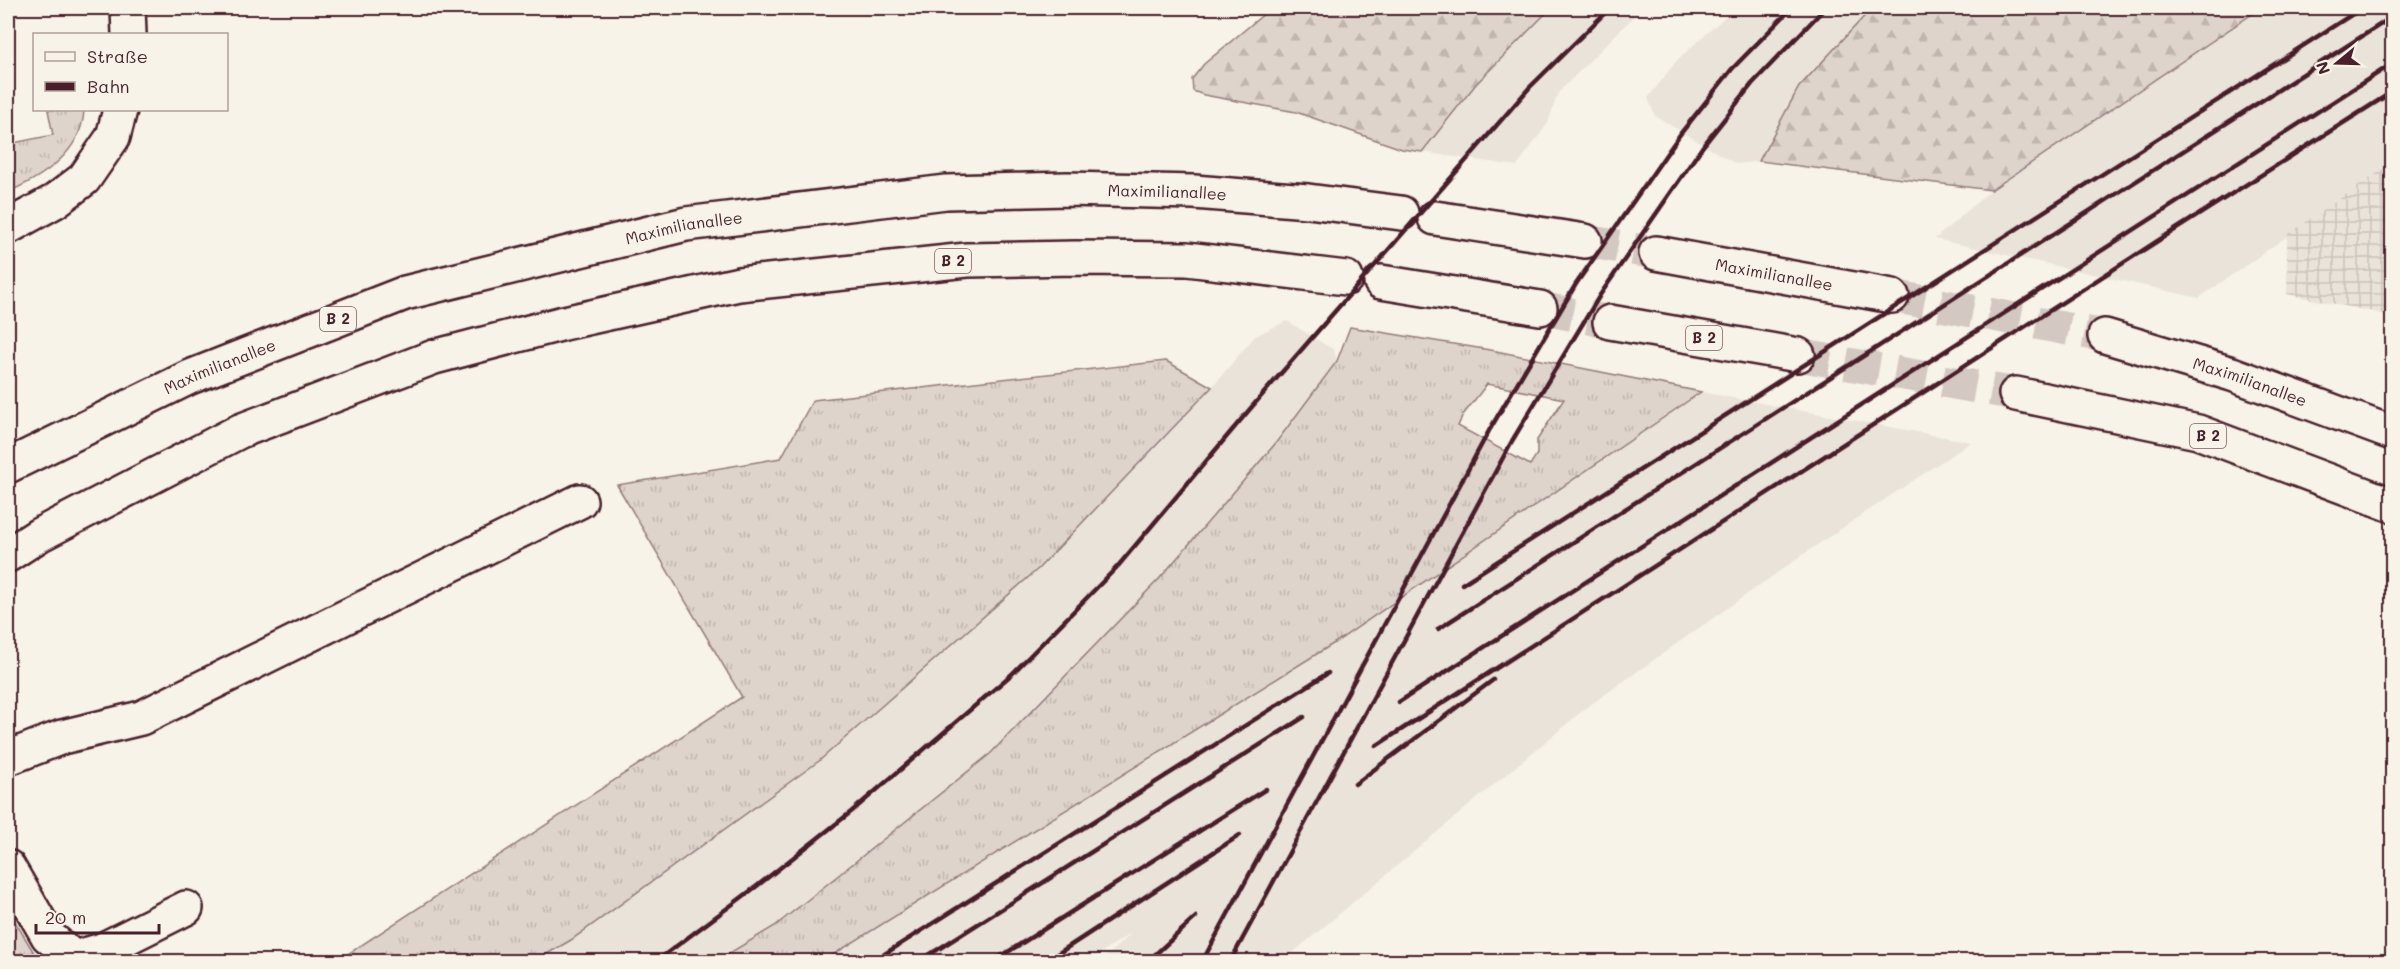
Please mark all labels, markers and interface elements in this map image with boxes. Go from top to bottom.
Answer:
legend [33,33,228,111]
north arrow [2307,33,2367,93]
text: Straße [87,44,148,68]
text: N [2310,59,2334,77]
text: Bahn [87,74,130,98]
street label: Maximilianallee [1107,179,1228,205]
street label: Maximilianallee [623,206,744,249]
road number: B 2 [935,249,971,273]
street label: Maximilianallee [1714,253,1835,295]
road number: B 2 [320,307,356,331]
road number: B 2 [1686,326,1722,350]
street label: Maximilianallee [160,334,278,398]
street label: Maximilianallee [2191,352,2310,411]
road number: B 2 [2190,424,2226,448]
scale bar [36,897,159,935]
text: 20 m [45,905,86,929]

